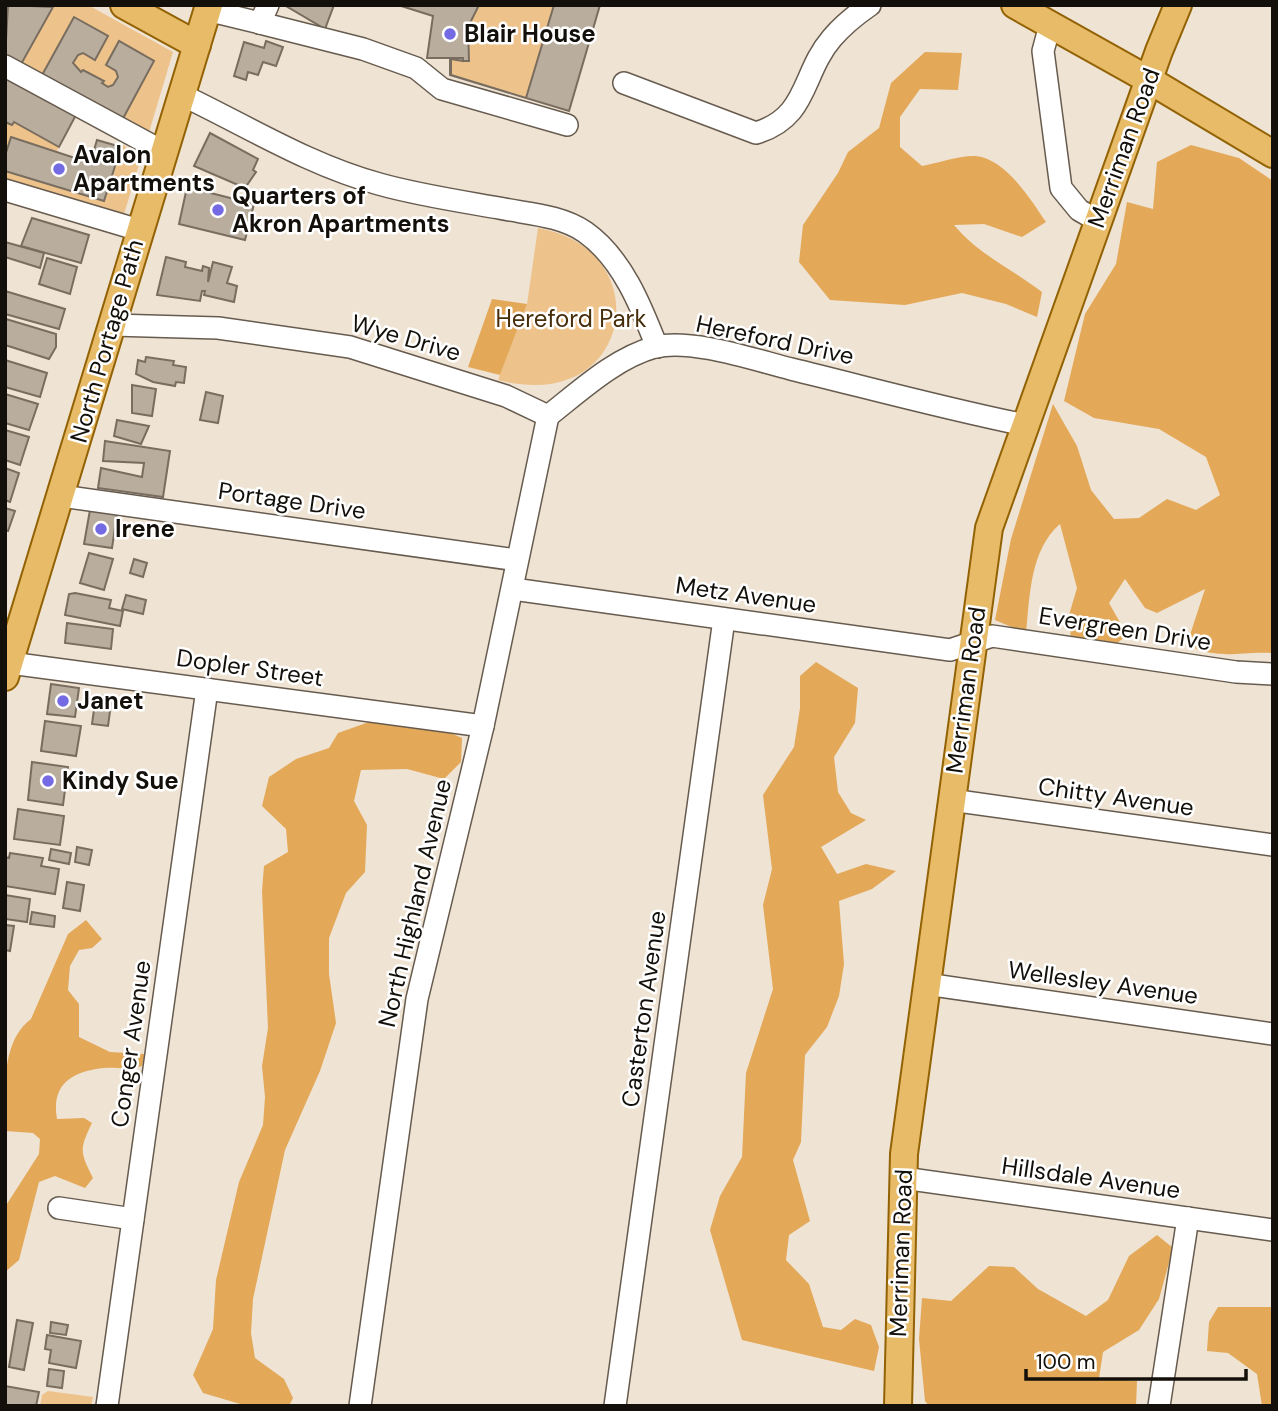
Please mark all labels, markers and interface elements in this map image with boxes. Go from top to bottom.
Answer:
place label: Blair House [464,18,596,49]
marker: Blair House [442,26,458,42]
street label: Merriman Road [1080,64,1167,232]
place label: Avalon Apartments [73,139,215,198]
marker: Avalon Apartments [51,161,67,177]
place label: Quarters of Akron Apartments [232,180,450,239]
marker: Quarters of Akron Apartments [210,202,226,218]
street label: North Portage Path [63,236,150,446]
park label: Hereford Park [495,303,647,334]
street label: Wye Drive [348,307,464,368]
street label: Hereford Drive [693,308,857,371]
street label: Portage Drive [216,475,368,526]
place label: Irene [115,513,175,544]
marker: Irene [93,521,109,537]
street label: Metz Avenue [674,569,818,620]
street label: Evergreen Drive [1037,600,1213,657]
street label: Merriman Road [938,605,993,775]
street label: Dopler Street [175,642,326,693]
place label: Janet [77,685,144,716]
marker: Janet [55,693,71,709]
place label: Kindy Sue [62,765,179,796]
street label: Chitty Avenue [1036,770,1196,823]
marker: Kindy Sue [40,773,56,789]
street label: North Highland Avenue [371,776,458,1030]
street label: Casterton Avenue [614,909,673,1109]
street label: Wellesley Avenue [1006,954,1200,1011]
street label: Conger Avenue [103,958,158,1130]
street label: Hillsdale Avenue [1000,1150,1182,1205]
street label: Merriman Road [882,1169,919,1337]
scale bar [1026,1338,1246,1382]
text: 100 m [1036,1348,1096,1376]

